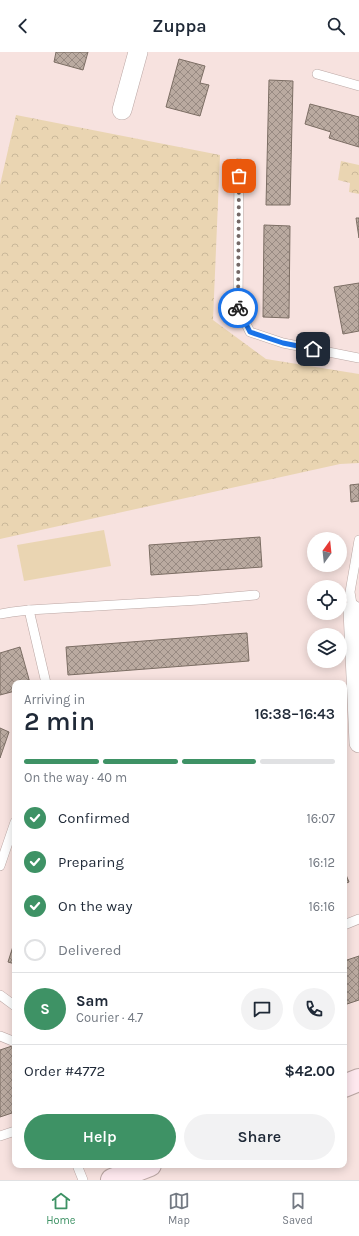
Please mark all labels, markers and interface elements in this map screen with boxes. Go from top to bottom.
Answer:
icon: back [12,15,34,37]
text: Zuppa [152,15,207,37]
icon: search [325,15,347,37]
pin [222,159,256,193]
icon: bag [228,165,250,187]
courier [218,288,258,328]
icon: bike [227,297,249,319]
pin [296,332,330,366]
icon: home [302,338,324,360]
north arrow [307,532,347,572]
map controls [307,532,347,668]
button: locate [307,580,347,620]
button: layers [307,628,347,668]
text: Arriving in [24,692,85,707]
text: 16:38–16:43 [254,705,335,723]
text: 2 min [24,706,95,737]
text: On the way · 40 m [24,770,127,785]
icon: check [24,807,46,829]
text: Confirmed [58,809,130,827]
text: 16:07 [306,811,335,826]
icon: check [24,851,46,873]
text: Preparing [58,853,124,871]
text: 16:12 [308,855,335,870]
icon: check [24,895,46,917]
text: On the way [58,897,132,915]
text: 16:16 [309,899,335,914]
text: Delivered [58,941,122,959]
button: chat [241,988,283,1030]
button: phone [293,988,335,1030]
text: Sam [76,992,109,1010]
text: S [40,1000,50,1018]
text: Courier · 4.7 [76,1010,143,1025]
text: Order #4772 [24,1062,105,1080]
text: $42.00 [284,1062,335,1080]
button: Help [24,1114,176,1160]
button: Share [184,1114,335,1160]
tab: Home [46,1190,76,1227]
tab: Map [168,1190,190,1227]
tab: Saved [282,1190,313,1227]

